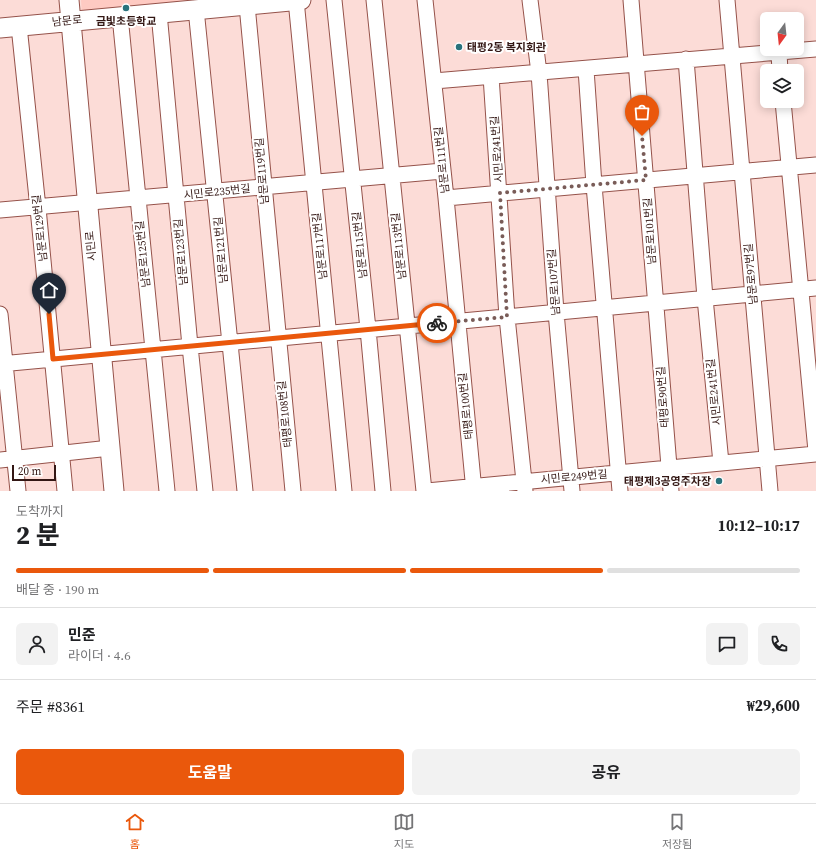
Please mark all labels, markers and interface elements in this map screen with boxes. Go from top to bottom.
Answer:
marker: 금빛초등학교 [121,3,131,13]
street label: 남문로 [51,12,83,30]
north arrow [760,12,804,56]
map controls [760,12,804,108]
place label: 금빛초등학교 [96,14,156,29]
place label: 태평2동 복지회관 [467,40,546,55]
marker: 태평2동 복지회관 [454,42,464,52]
button: layers [760,64,804,108]
pin [625,95,659,136]
icon: bag [631,101,653,123]
street label: 시민로241번길 [487,115,507,183]
street label: 남문로111번길 [431,126,453,194]
street label: 남문로119번길 [252,137,272,205]
street label: 시민로235번길 [183,181,251,203]
street label: 남문로129번길 [29,194,51,262]
street label: 남문로101번길 [640,197,660,265]
street label: 남문로115번길 [349,211,371,279]
street label: 남문로117번길 [309,212,331,280]
street label: 남문로113번길 [388,212,410,280]
street label: 남문로121번길 [211,216,231,284]
street label: 남문로123번길 [171,218,191,286]
street label: 남문로125번길 [132,220,154,288]
street label: 시민로 [82,230,100,262]
street label: 남문로97번길 [741,243,761,305]
street label: 남문로107번길 [544,248,564,316]
pin [32,273,66,314]
icon: home [38,279,60,301]
courier [417,303,457,343]
icon: bike [426,312,448,334]
street label: 시민로241번길 [703,358,725,426]
street label: 태평로90번길 [653,366,673,428]
street label: 태평로100번길 [455,372,477,440]
street label: 태평로108번길 [274,380,296,448]
scale bar [12,463,56,482]
text: 20 m [18,464,41,479]
street label: 시민로249번길 [540,467,608,487]
place label: 태평제3공영주차장 [624,474,711,489]
marker: 태평제3공영주차장 [714,476,724,486]
text: 도착까지 [16,503,64,520]
text: 10:12–10:17 [718,515,800,536]
text: 2 분 [16,517,60,553]
text: 배달 중 · 190 m [16,581,99,598]
button: person [16,623,58,665]
button: chat [706,623,748,665]
button: phone [758,623,800,665]
text: 민준 [68,624,96,645]
text: 라이더 · 4.6 [68,647,131,664]
text: ₩29,600 [747,695,800,716]
text: 주문 #8361 [16,696,85,717]
button: 도움말 [16,749,404,795]
button: 공유 [412,749,800,795]
tab: 홈 [124,811,146,852]
tab: 지도 [393,811,415,852]
tab: 저장됨 [662,811,692,852]

